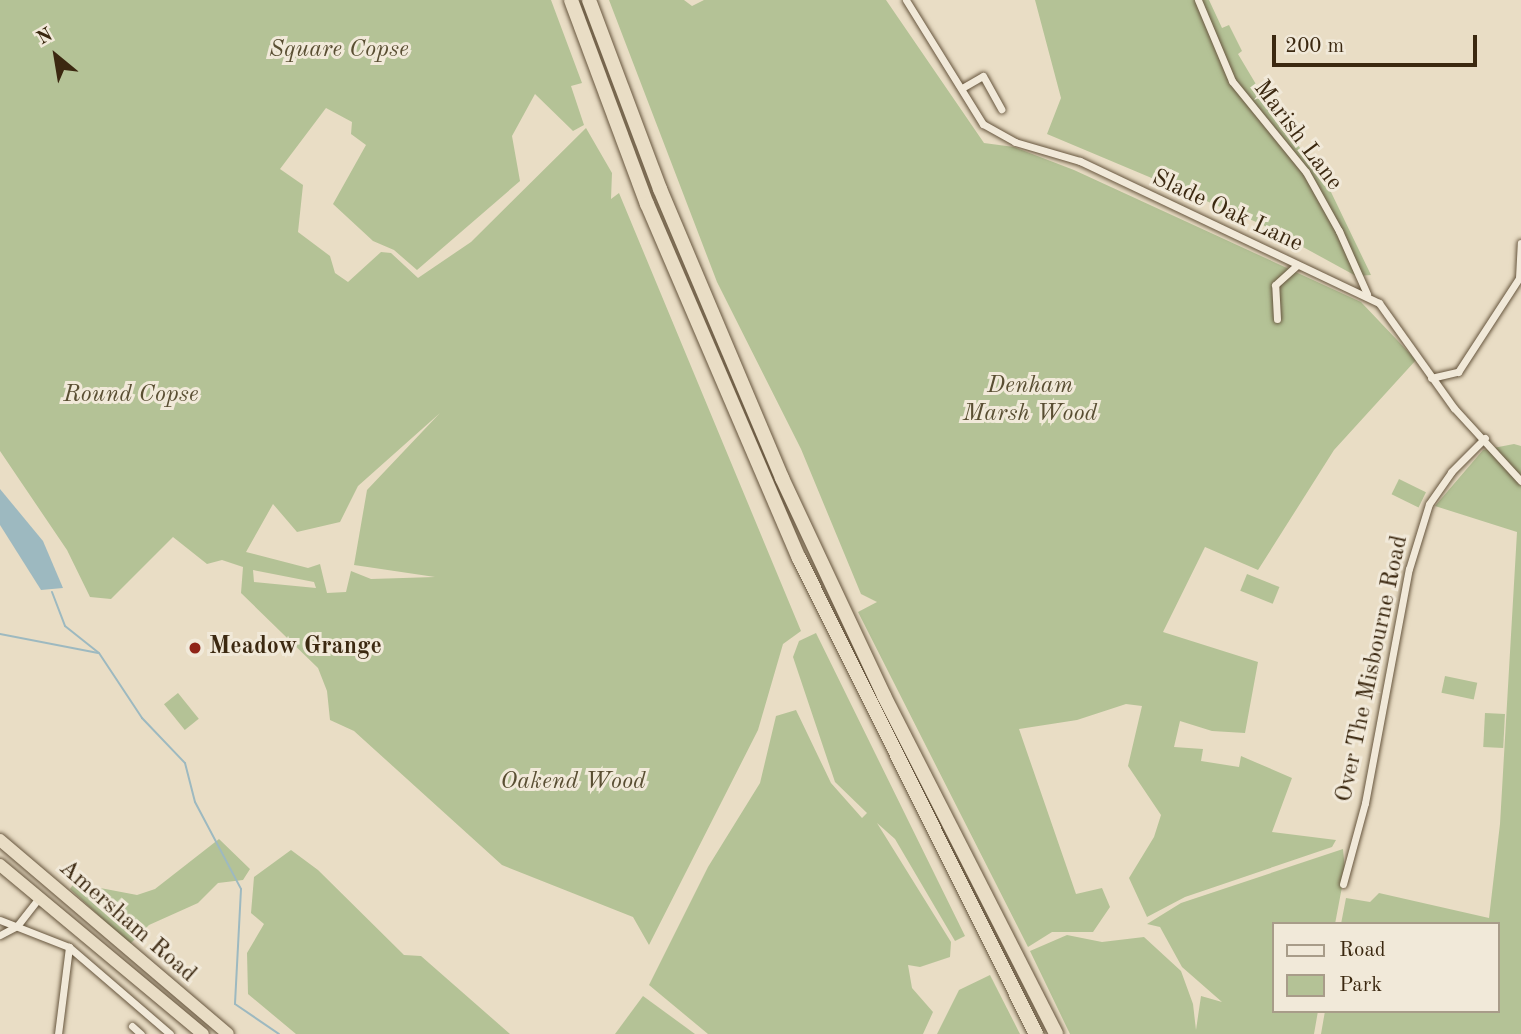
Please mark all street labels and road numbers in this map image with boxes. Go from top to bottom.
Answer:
street label: Marish Lane [1246,75,1348,197]
street label: Slade Oak Lane [1147,164,1307,260]
street label: Over The Misbourne Road [1331,533,1415,805]
street label: Amersham Road [52,854,202,990]

